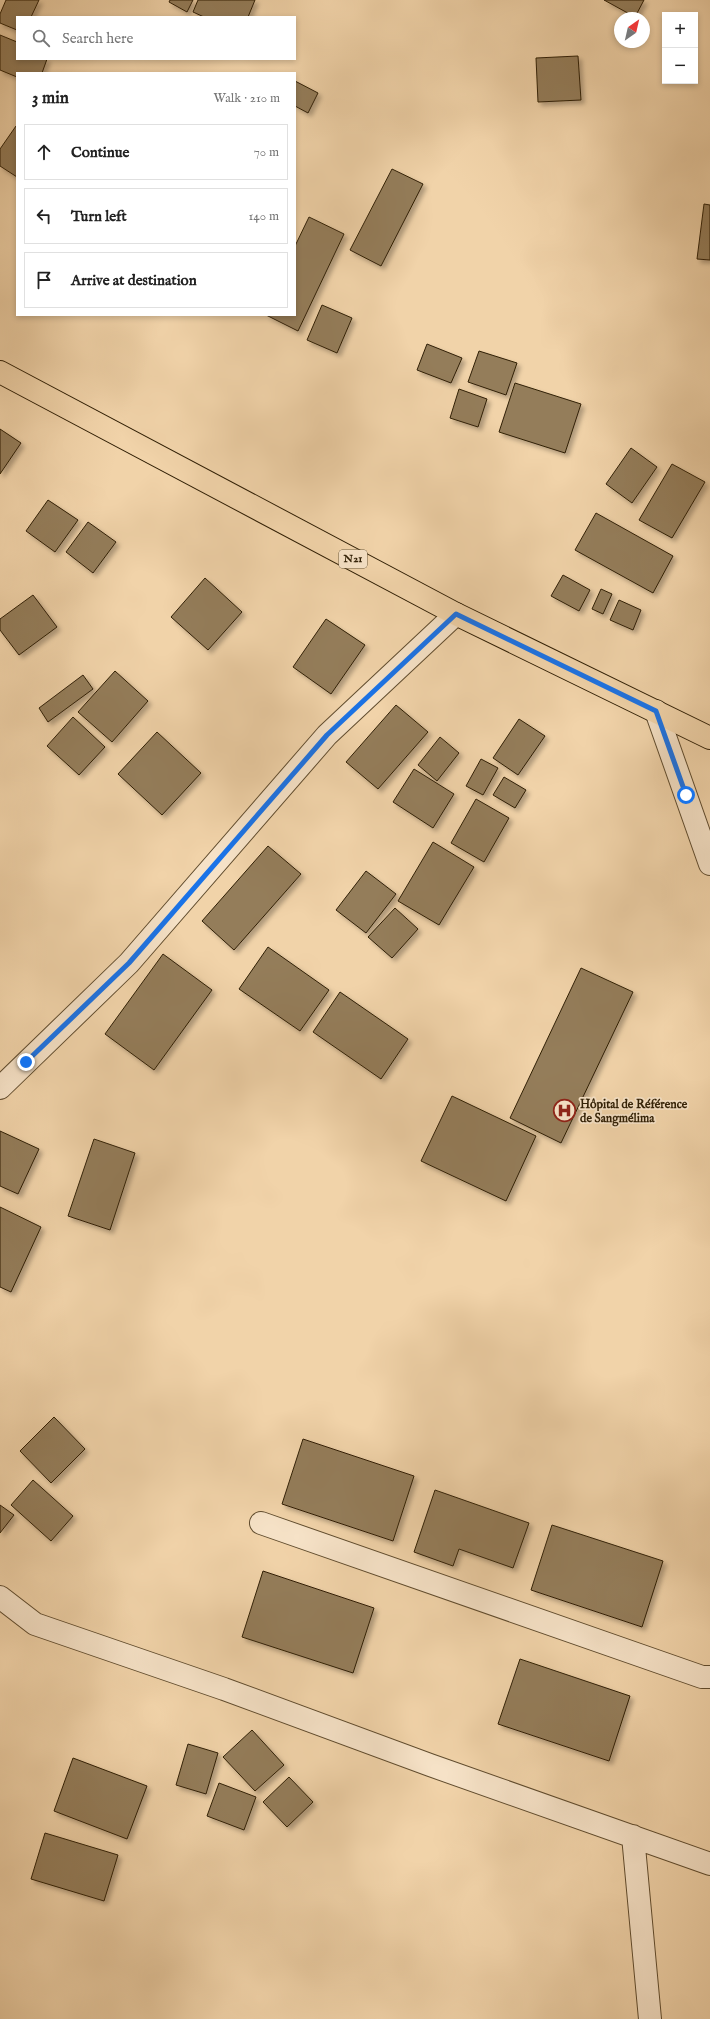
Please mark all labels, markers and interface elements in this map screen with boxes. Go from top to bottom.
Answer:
north arrow [614,12,650,48]
map controls [662,12,698,84]
button: + [662,12,698,48]
search box [16,16,296,60]
icon: search [30,27,52,49]
text: Search here [62,29,133,48]
button: − [662,48,698,84]
text: 3 min [32,88,69,109]
text: Walk · 210 m [214,90,280,107]
icon: ahead [33,141,55,163]
text: Continue [71,143,129,162]
text: 70 m [254,144,279,161]
icon: left [33,205,55,227]
text: Turn left [71,207,127,226]
text: 140 m [249,208,279,225]
icon: arrive [33,269,55,291]
text: Arrive at destination [71,271,197,290]
road number: N21 [339,550,367,568]
route start [677,786,695,804]
route end [17,1053,35,1071]
place label: Hôpital de Référence de Sangmélima [580,1097,688,1127]
hospital icon: Hôpital de Référence de Sangmélima [551,1098,577,1124]

